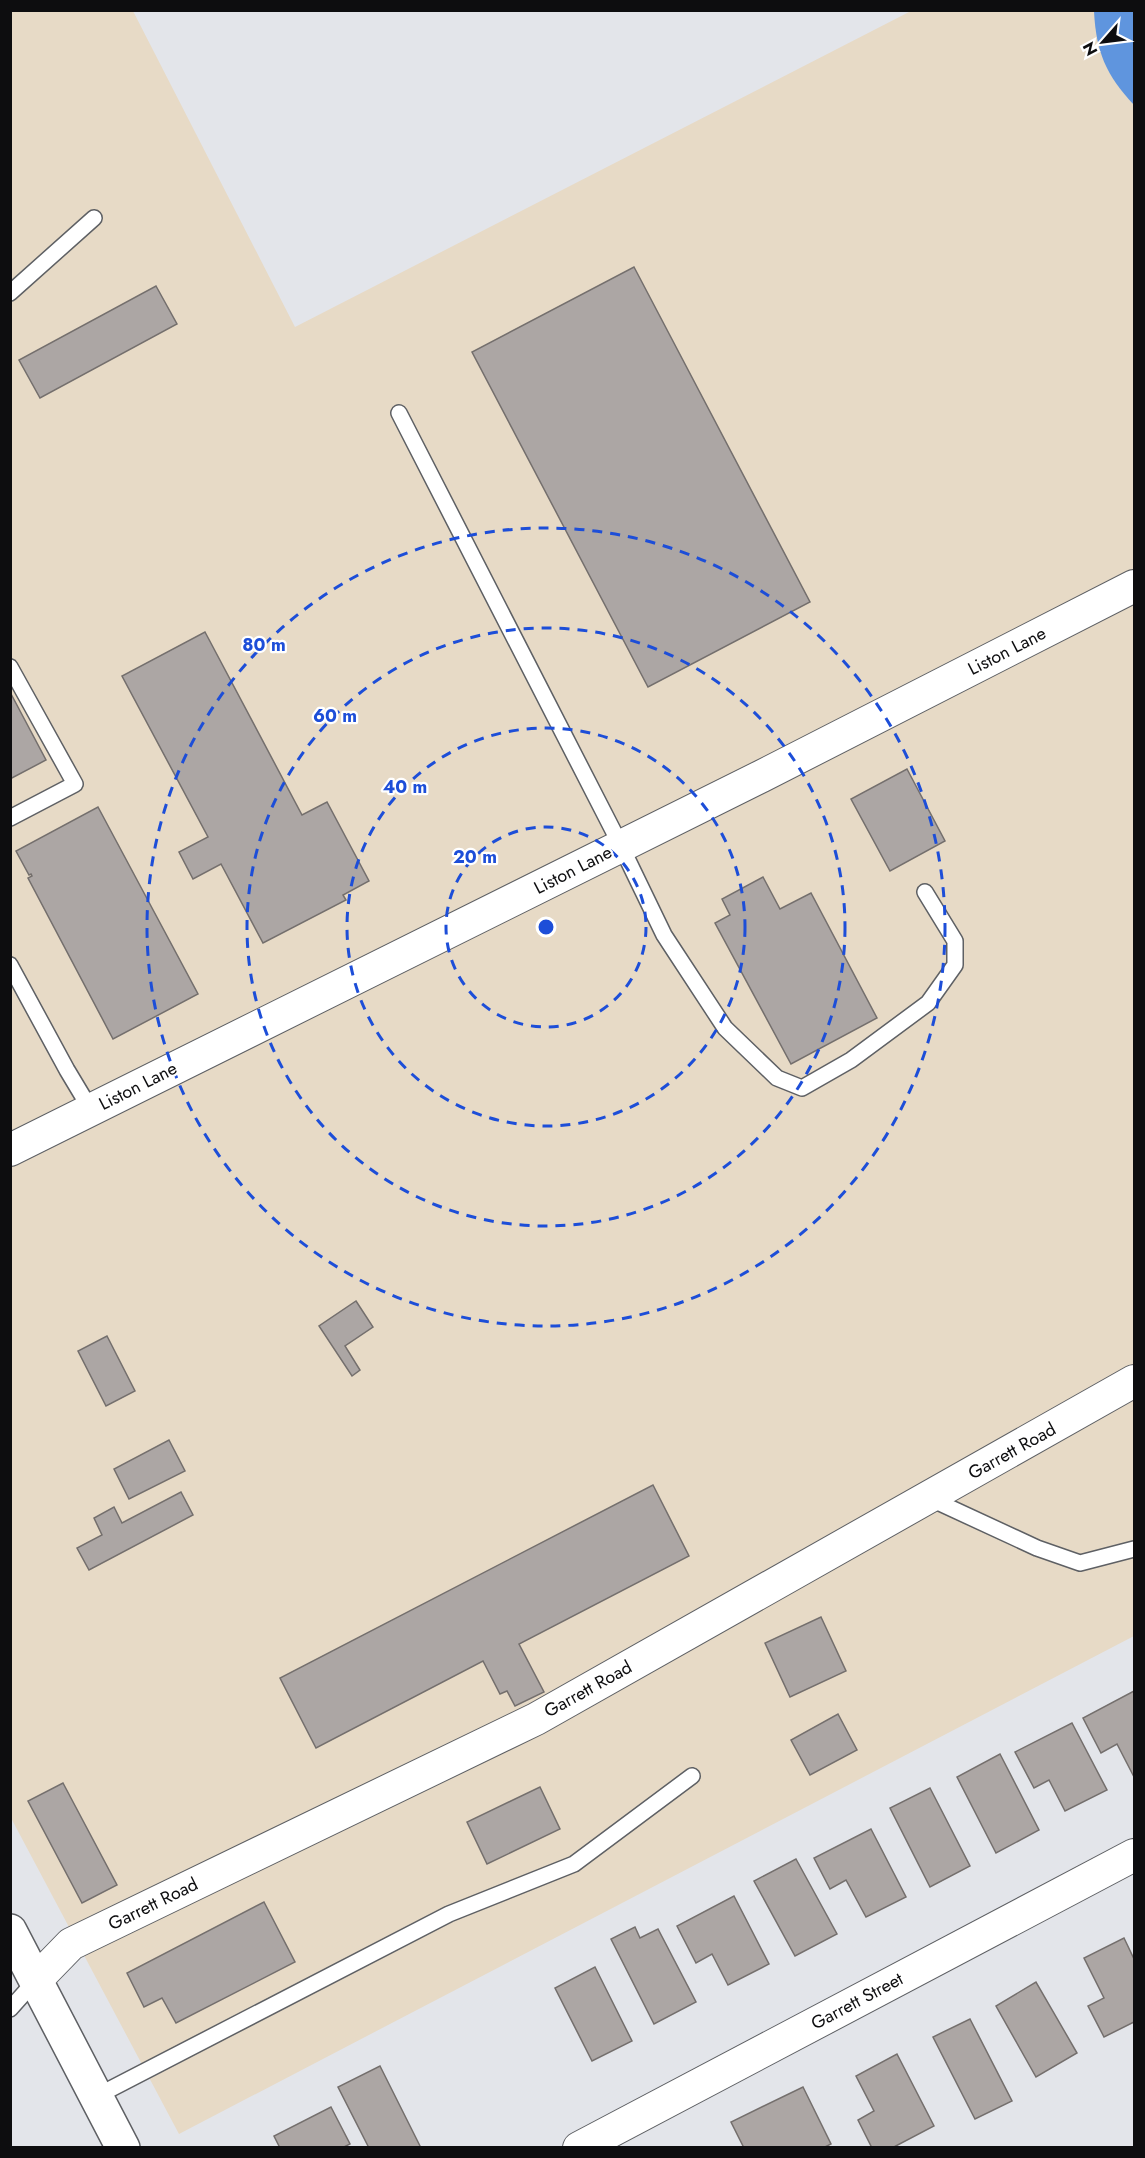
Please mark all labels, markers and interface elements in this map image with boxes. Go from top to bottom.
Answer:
north arrow [1073,12,1133,72]
text: N [1077,38,1103,60]
street label: Liston Lane [963,620,1051,682]
text: 80 m [242,632,286,658]
text: 60 m [313,703,357,729]
text: 40 m [383,774,427,800]
street label: Liston Lane [529,839,617,901]
text: 20 m [453,844,497,870]
centre of rings [536,917,556,937]
street label: Liston Lane [94,1055,182,1117]
street label: Garrett Road [963,1416,1061,1486]
street label: Garrett Road [539,1654,637,1724]
street label: Garrett Road [104,1871,202,1937]
street label: Garrett Street [806,1966,908,2036]

